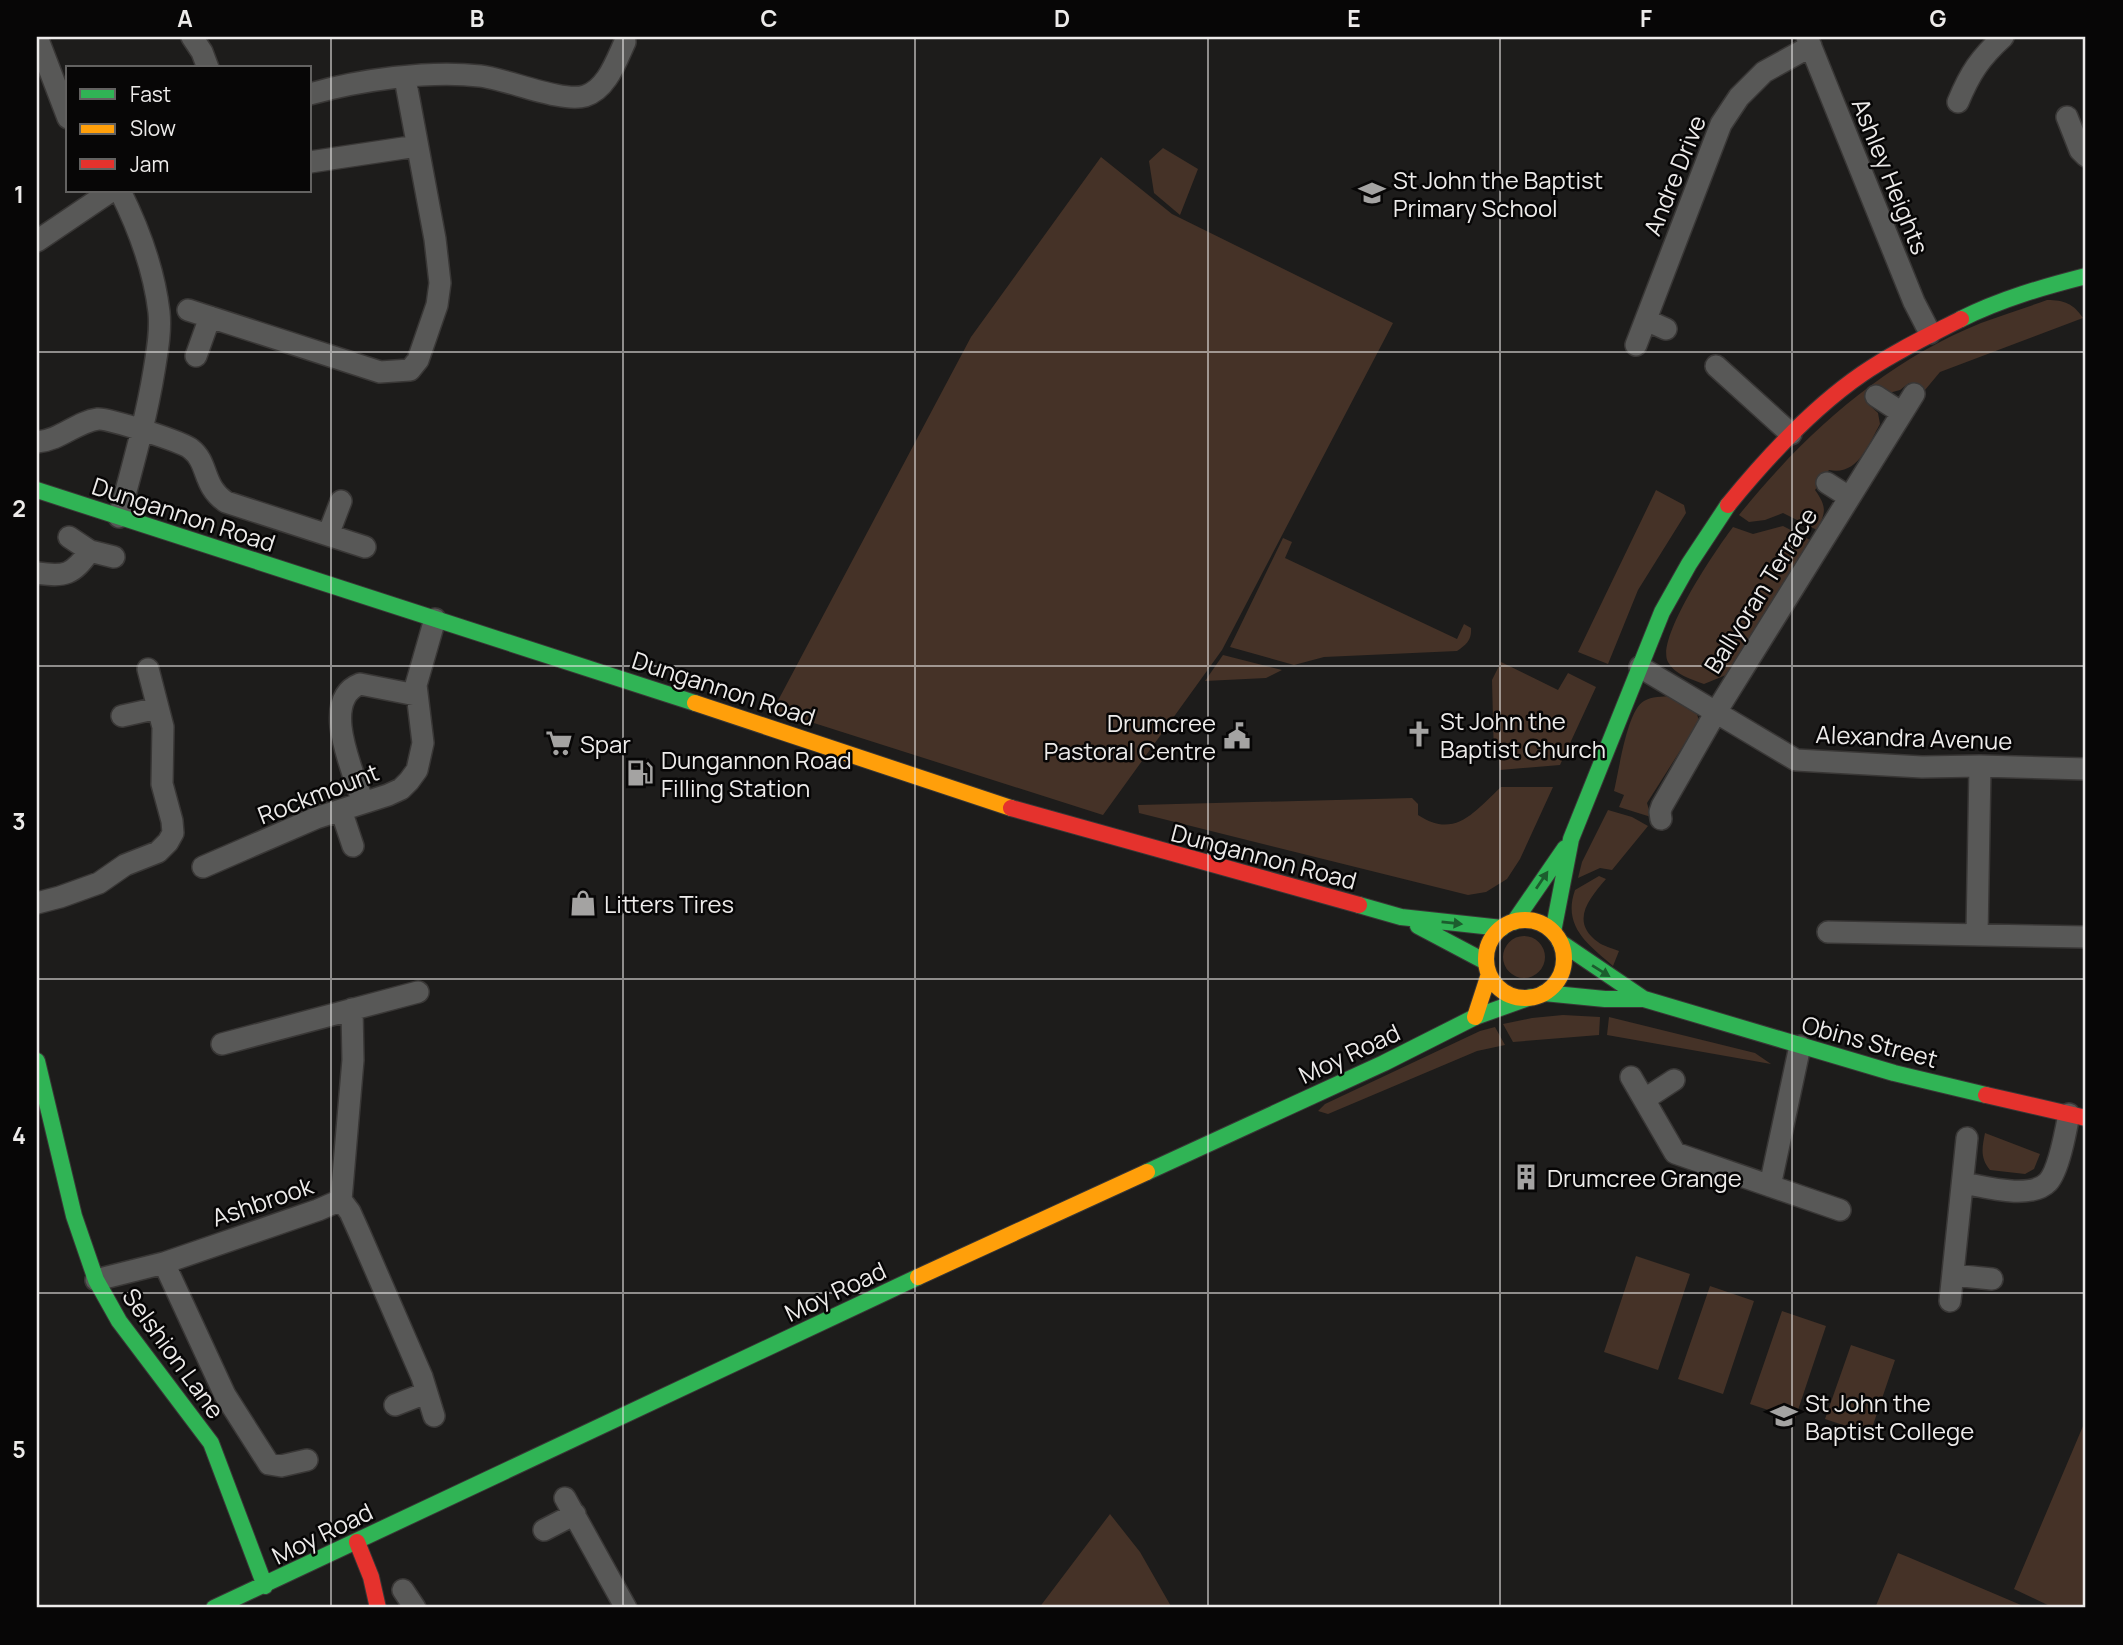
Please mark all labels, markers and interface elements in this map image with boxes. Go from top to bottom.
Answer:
text: A [177,2,193,34]
text: B [470,2,484,34]
text: C [761,2,778,34]
text: D [1054,2,1070,34]
text: E [1347,2,1361,34]
text: F [1640,2,1652,34]
text: G [1930,2,1947,34]
legend [66,66,312,192]
text: Fast [130,80,171,108]
street label: Ashley Heights [1845,93,1937,259]
street label: Andre Drive [1635,110,1713,240]
text: Slow [130,114,176,142]
text: Jam [130,150,169,178]
place label: St John the Baptist Primary School [1393,163,1603,224]
text: 1 [14,178,24,210]
school or university icon: St John the Baptist Primary School [1357,178,1387,208]
street label: Dungannon Road [88,469,280,559]
text: 2 [12,492,26,524]
street label: Ballyoran Terrace [1696,501,1824,679]
street label: Dungannon Road [628,643,820,733]
place label: St John the Baptist Church [1440,704,1606,765]
place label: Drumcree Pastoral Centre [1044,706,1216,767]
street label: Alexandra Avenue [1815,717,2013,757]
church icon: St John the Baptist Church [1404,719,1434,749]
public building icon: Drumcree Pastoral Centre [1222,721,1252,751]
place label: Spar [580,727,631,760]
supermarket icon: Spar [544,728,574,758]
place label: Dungannon Road Filling Station [661,743,852,804]
street label: Rockmount [253,755,383,831]
fuel station icon: Dungannon Road Filling Station [625,758,655,788]
text: 3 [12,805,26,837]
street label: Dungannon Road [1168,815,1360,897]
one-way arrow [1536,870,1549,890]
place label: Litters Tires [604,887,734,920]
shop icon: Litters Tires [568,888,598,918]
one-way arrow [1441,917,1463,928]
one-way arrow [1592,965,1611,978]
street label: Obins Street [1798,1007,1942,1075]
street label: Moy Road [1293,1015,1405,1091]
text: 4 [12,1119,26,1151]
place label: Drumcree Grange [1547,1161,1742,1194]
building icon: Drumcree Grange [1511,1162,1541,1192]
street label: Ashbrook [207,1168,318,1234]
street label: Moy Road [779,1253,891,1329]
street label: Selshion Lane [115,1281,233,1425]
place label: St John the Baptist College [1805,1386,1974,1447]
school or university icon: St John the Baptist College [1769,1401,1799,1431]
text: 5 [12,1433,26,1465]
street label: Moy Road [266,1494,378,1572]

